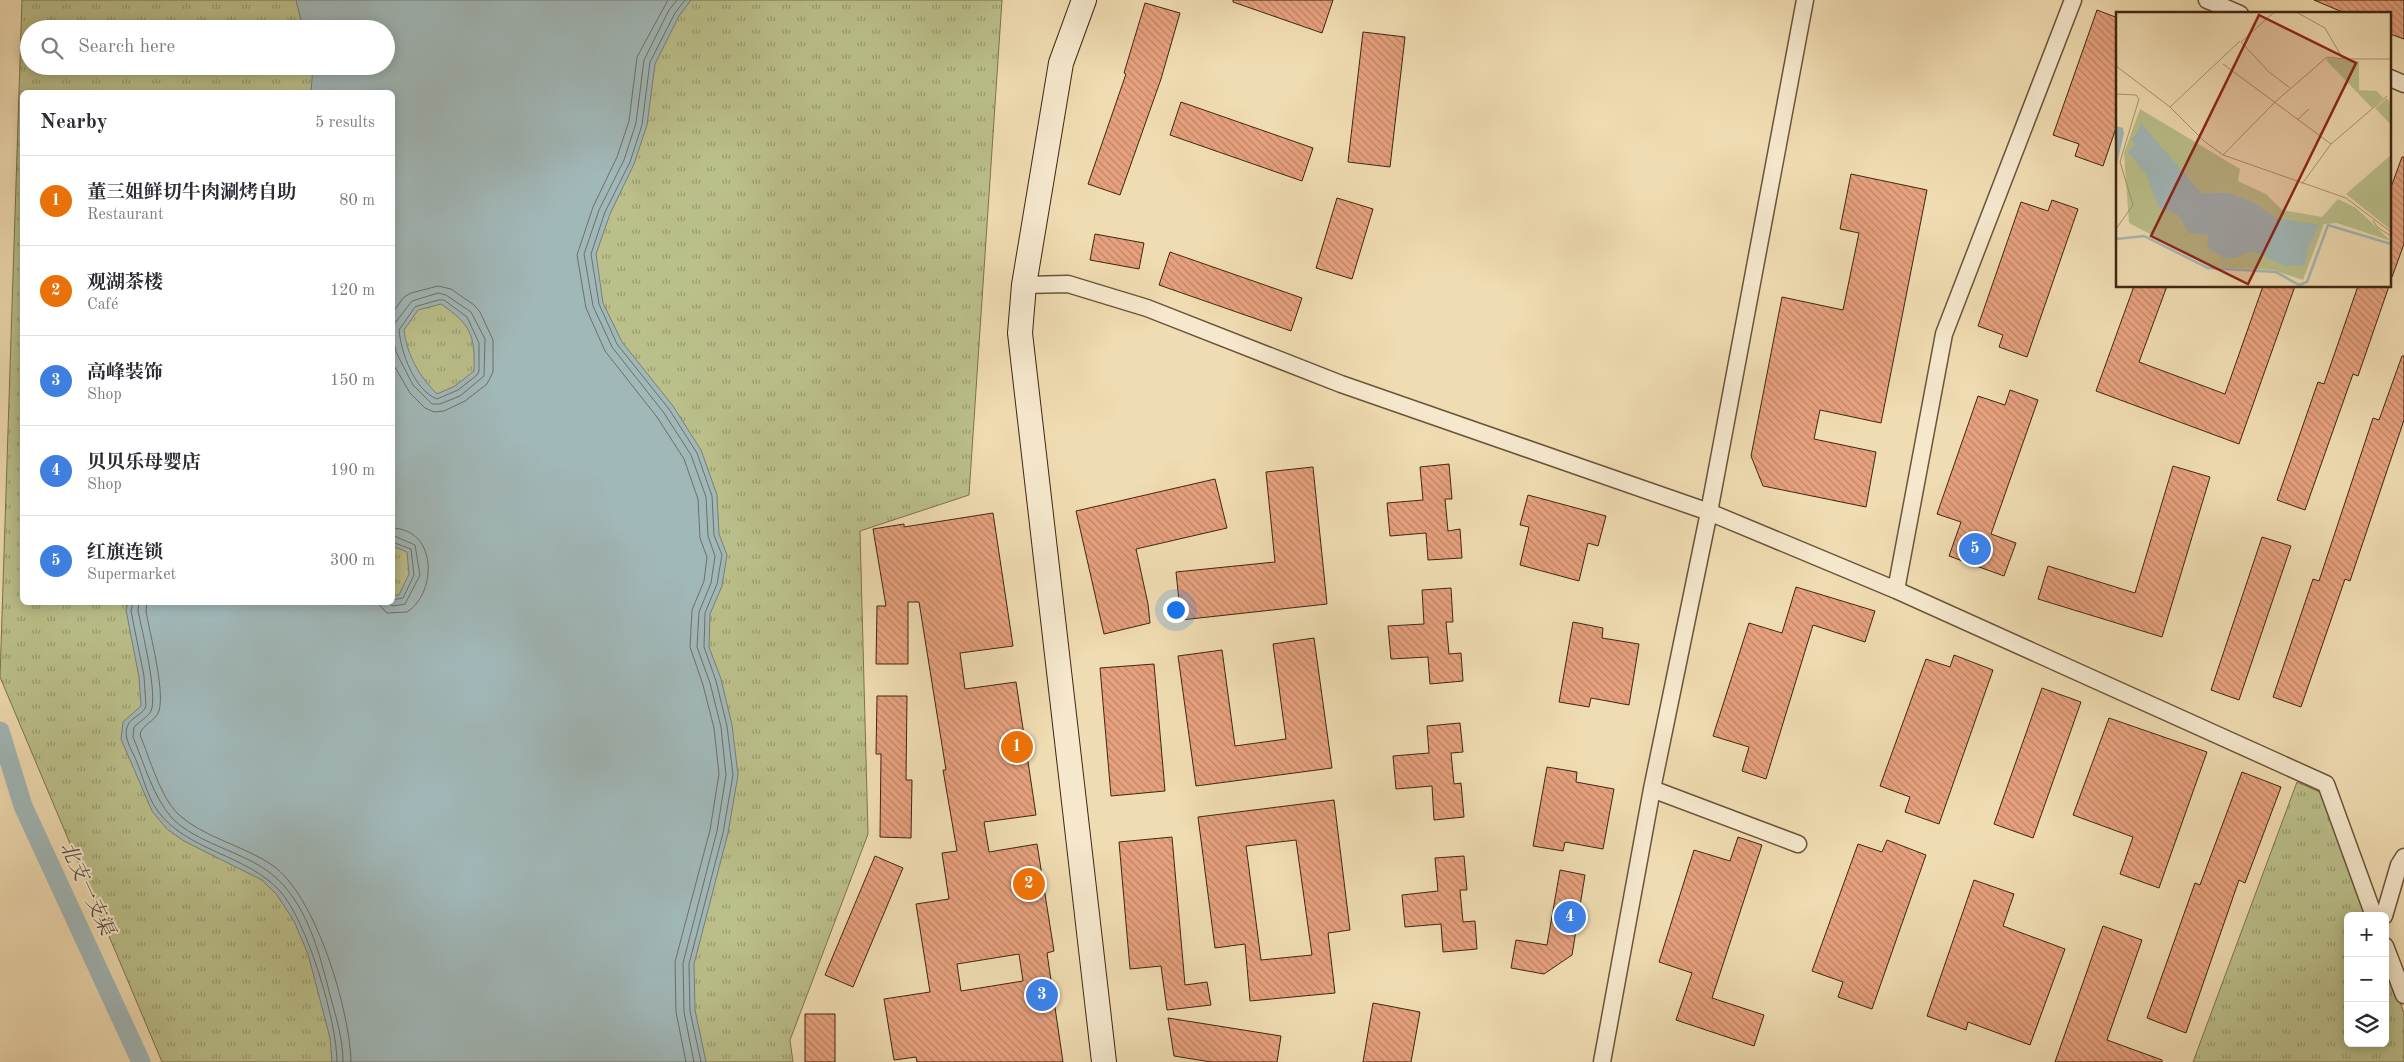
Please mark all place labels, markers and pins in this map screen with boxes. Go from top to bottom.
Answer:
pin: 5 [1959,530,1991,568]
pin: 1 [1001,728,1033,766]
pin: 2 [1013,865,1045,903]
pin: 4 [1554,898,1586,936]
pin: 3 [1026,976,1058,1014]

